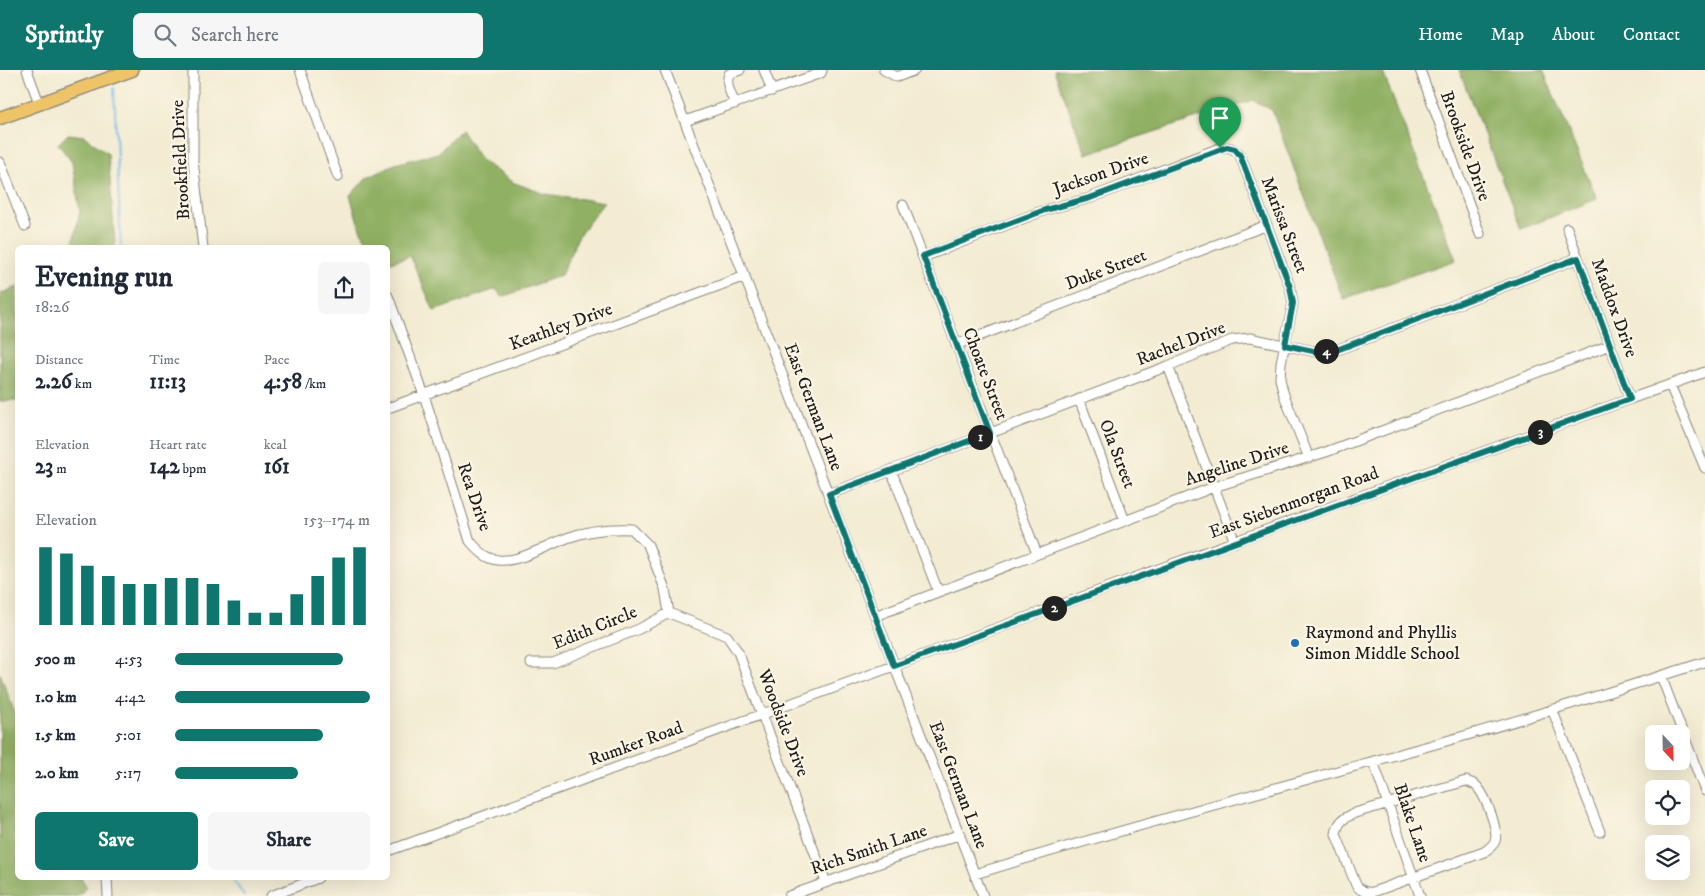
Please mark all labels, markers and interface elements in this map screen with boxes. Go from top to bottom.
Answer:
search box [133,13,483,58]
text: Sprintly [25,20,103,50]
icon: search [151,21,179,49]
text: Search here [191,24,279,47]
text: Home [1418,24,1463,46]
text: Map [1491,24,1524,46]
text: About [1552,24,1595,46]
text: Contact [1623,24,1680,46]
street label: Brookside Drive [1435,88,1495,204]
pin [1199,97,1241,148]
street label: Brookfield Drive [167,99,195,221]
icon: arrive [1206,104,1234,132]
street label: Jackson Drive [1049,147,1152,201]
street label: Marissa Street [1256,174,1313,277]
street label: Duke Street [1062,244,1150,295]
street label: Maddox Drive [1586,256,1642,360]
text: Evening run [35,260,173,295]
button: share [318,262,370,314]
text: 18:26 [35,297,69,317]
street label: Keathley Drive [506,298,616,356]
street label: Rachel Drive [1133,317,1229,371]
street label: Choate Street [957,325,1013,424]
pin: 4 [1314,338,1338,364]
street label: East German Lane [779,340,847,474]
text: 4 [1322,342,1331,360]
text: Distance [35,351,83,369]
text: Time [149,351,180,369]
text: Pace [264,351,290,369]
text: 2.26 [35,369,72,395]
text: 11:13 [149,369,186,395]
text: 4:58 [264,369,302,395]
text: km [72,375,92,393]
text: /km [302,375,326,393]
street label: Ola Street [1094,416,1140,492]
pin: 3 [1528,420,1552,444]
text: 3 [1538,423,1543,441]
pin: 1 [968,424,992,450]
text: 1 [978,428,983,446]
text: Elevation [35,436,89,454]
text: Heart rate [149,436,207,454]
text: kcal [264,436,287,454]
street label: Angeline Drive [1182,437,1292,491]
text: 23 [35,454,53,480]
text: 142 [149,454,179,480]
text: 161 [264,454,290,480]
text: m [53,460,67,478]
text: bpm [179,460,207,478]
street label: Rea Drive [452,460,496,534]
street label: East Siebenmorgan Road [1206,462,1382,544]
text: Elevation [35,510,97,530]
text: 153–174 m [303,510,370,530]
pin: 2 [1042,596,1066,620]
text: 2 [1051,599,1058,617]
street label: Edith Circle [550,601,640,655]
place label: Raymond and Phyllis Simon Middle School [1305,622,1460,665]
marker: Raymond and Phyllis Simon Middle School [1289,637,1301,649]
text: 500 m [35,649,76,669]
text: 4:53 [115,649,142,669]
street label: Woodside Drive [752,665,814,780]
text: 1.0 km [35,687,77,707]
text: 4:42 [115,687,145,707]
street label: Rumker Road [586,717,686,771]
street label: East German Lane [924,718,992,852]
text: 1.5 km [35,725,76,745]
text: 5:01 [115,725,142,745]
north arrow [1645,725,1690,770]
map controls [1645,725,1690,880]
text: 2.0 km [35,763,79,783]
text: 5:17 [115,763,141,783]
button: locate [1645,780,1690,825]
street label: Blake Lane [1388,781,1436,865]
button: Save [35,812,198,870]
button: Share [208,812,370,870]
street label: Rich Smith Lane [808,820,930,880]
button: layers [1645,835,1690,880]

